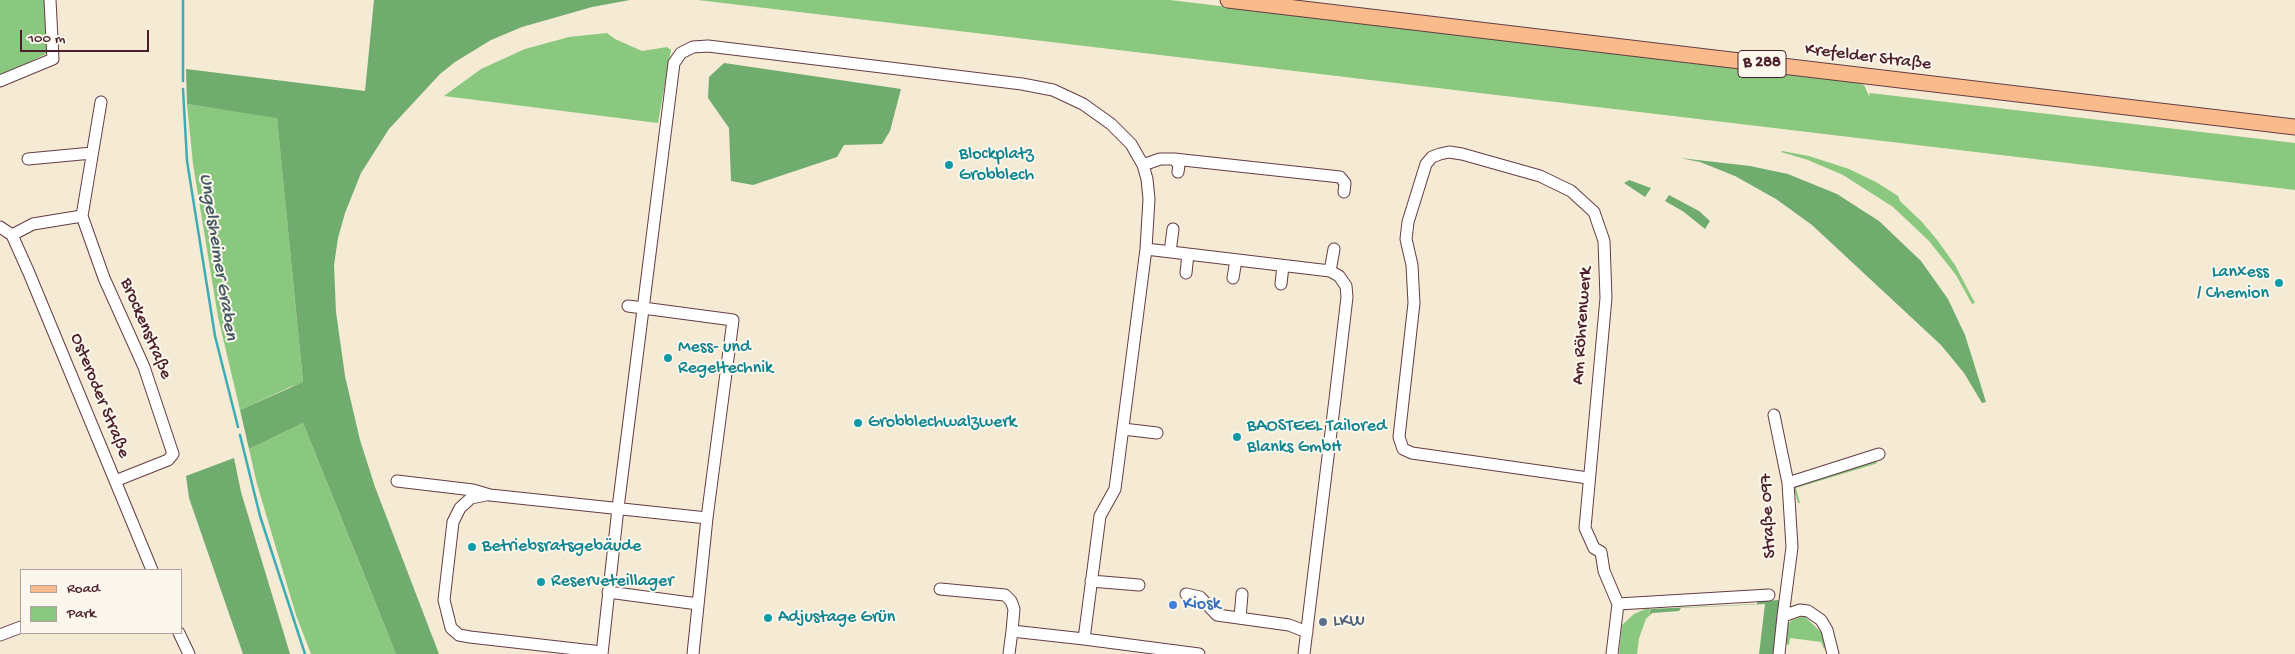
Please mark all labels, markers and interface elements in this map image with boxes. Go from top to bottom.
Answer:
scale bar [22,20,151,52]
text: 100 m [28,30,65,48]
street label: Krefelder Straße [1804,40,1932,76]
road number: B 288 [1738,51,1786,78]
place label: Blockplatz Grobblech [959,144,1034,186]
marker: Blockplatz Grobblech [943,159,955,171]
water label: Ungelsheimer Graben [193,172,241,342]
place label: Lanxess / Chemion [2197,262,2269,304]
street label: Am Röhrenwerk [1568,266,1598,386]
street label: Brockenstraße [114,275,176,383]
marker: Lanxess / Chemion [2273,277,2285,289]
street label: Osteroder Straße [64,330,134,462]
place label: Mess- und Regeltechnik [678,337,773,379]
marker: Mess- und Regeltechnik [662,352,674,364]
place label: Grobblechwalzwerk [868,412,1017,434]
place label: BAOSTEEL Tailored Blanks GmbH [1247,416,1387,458]
marker: Grobblechwalzwerk [852,417,864,429]
marker: BAOSTEEL Tailored Blanks GmbH [1231,431,1243,443]
street label: Straße 097 [1756,473,1782,559]
place label: Betriebsratsgebäude [482,536,641,558]
marker: Betriebsratsgebäude [466,541,478,553]
legend [20,569,182,634]
place label: Reserveteillager [551,571,674,593]
marker: Reserveteillager [535,576,547,588]
text: Road [67,580,100,598]
place label: Kiosk [1183,594,1221,616]
marker: Kiosk [1167,599,1179,611]
text: Park [67,605,96,623]
place label: Adjustage Grün [778,607,895,629]
place label: LKW [1333,611,1365,633]
marker: Adjustage Grün [762,612,774,624]
marker: LKW [1317,616,1329,628]

